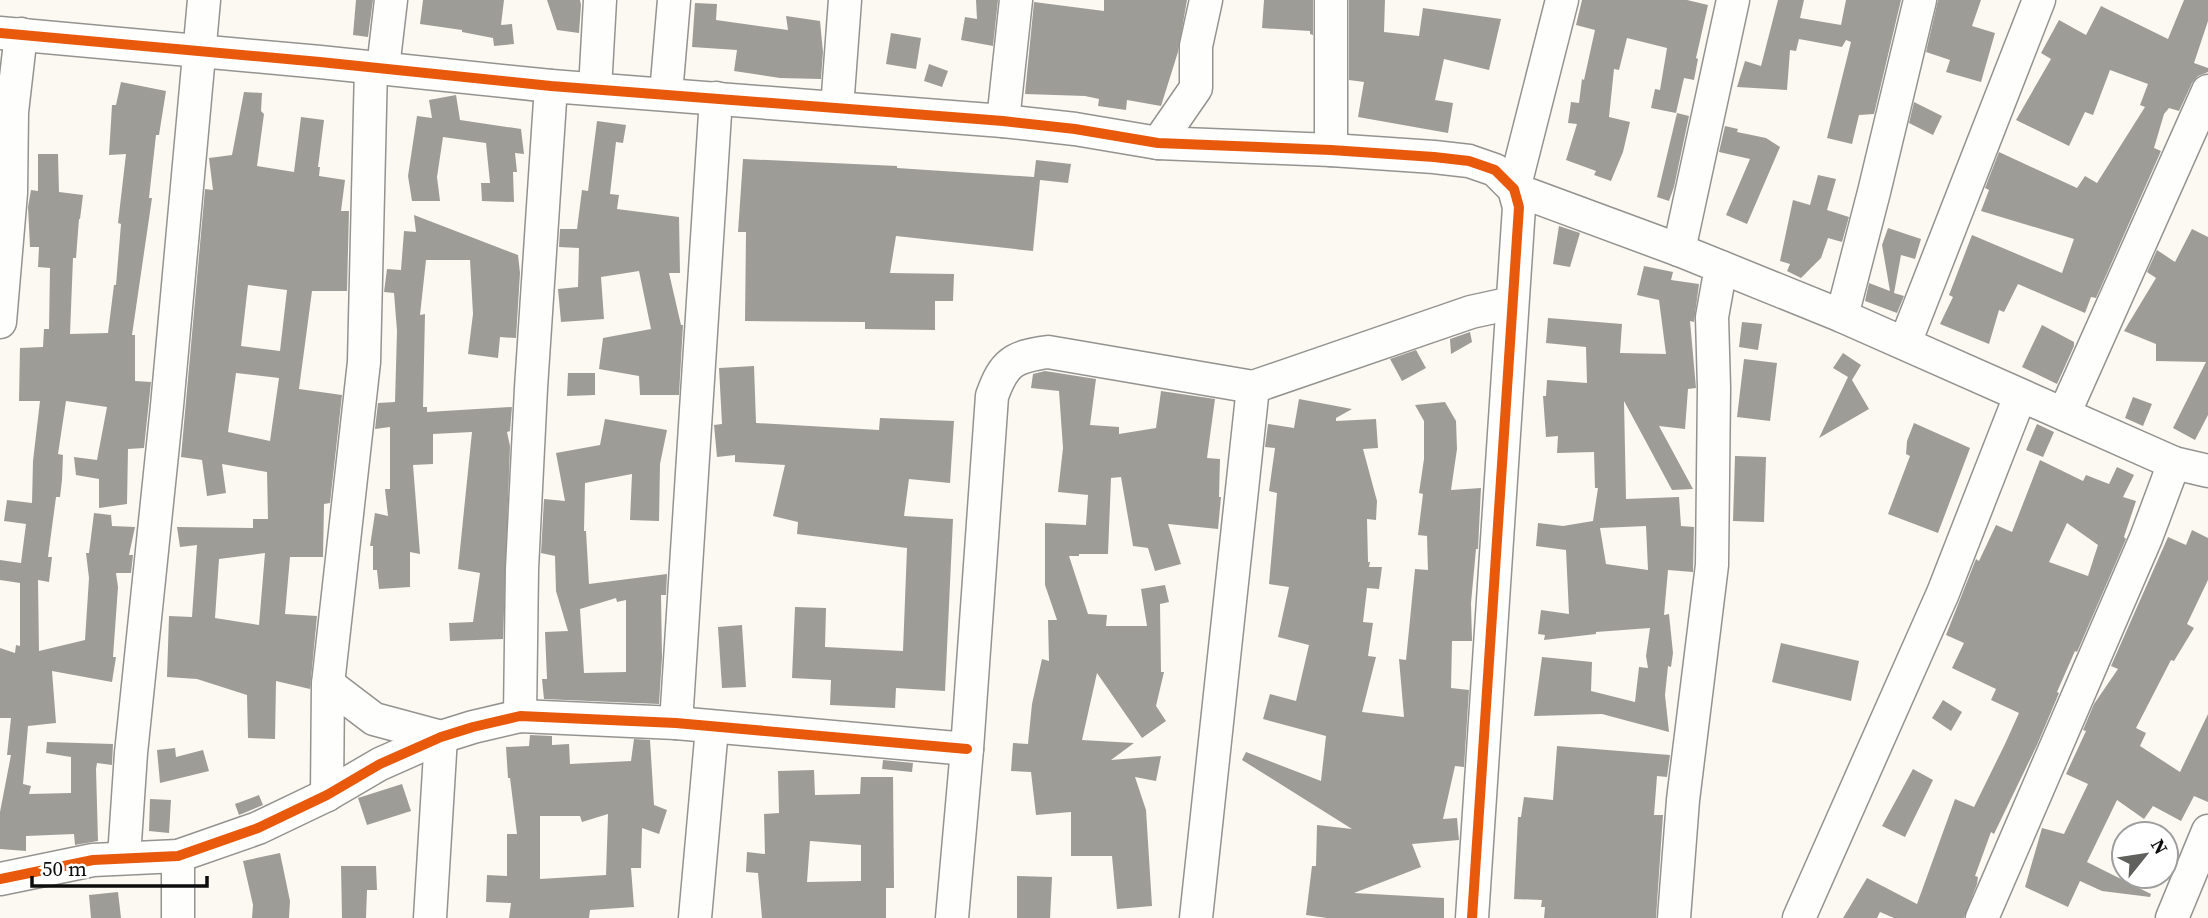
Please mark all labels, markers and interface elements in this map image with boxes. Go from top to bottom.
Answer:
north arrow [2110,820,2180,890]
text: N [2145,834,2175,859]
scale bar [32,844,206,888]
text: 50 m [42,854,87,883]

